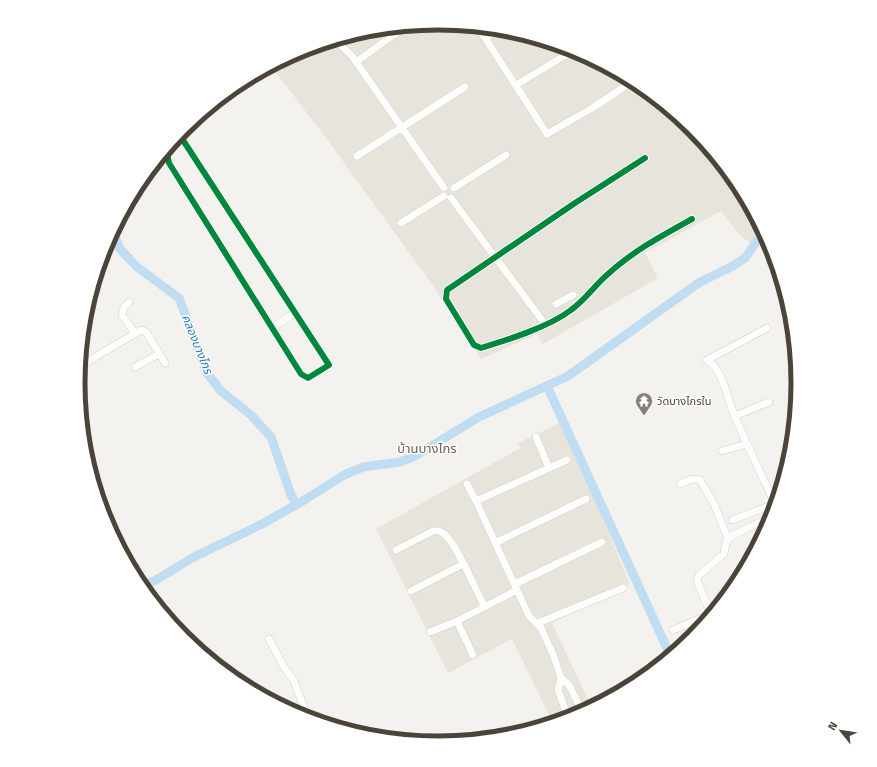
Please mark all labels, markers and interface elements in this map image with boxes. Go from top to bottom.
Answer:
water label: คลองบางไกร [177,311,218,378]
temple icon: วัดบางไกรใน [634,391,654,416]
place label: วัดบางไกรใน [657,393,711,409]
district label: บ้านบางไกร [397,438,457,458]
north arrow [821,711,861,751]
text: N [824,719,841,733]

